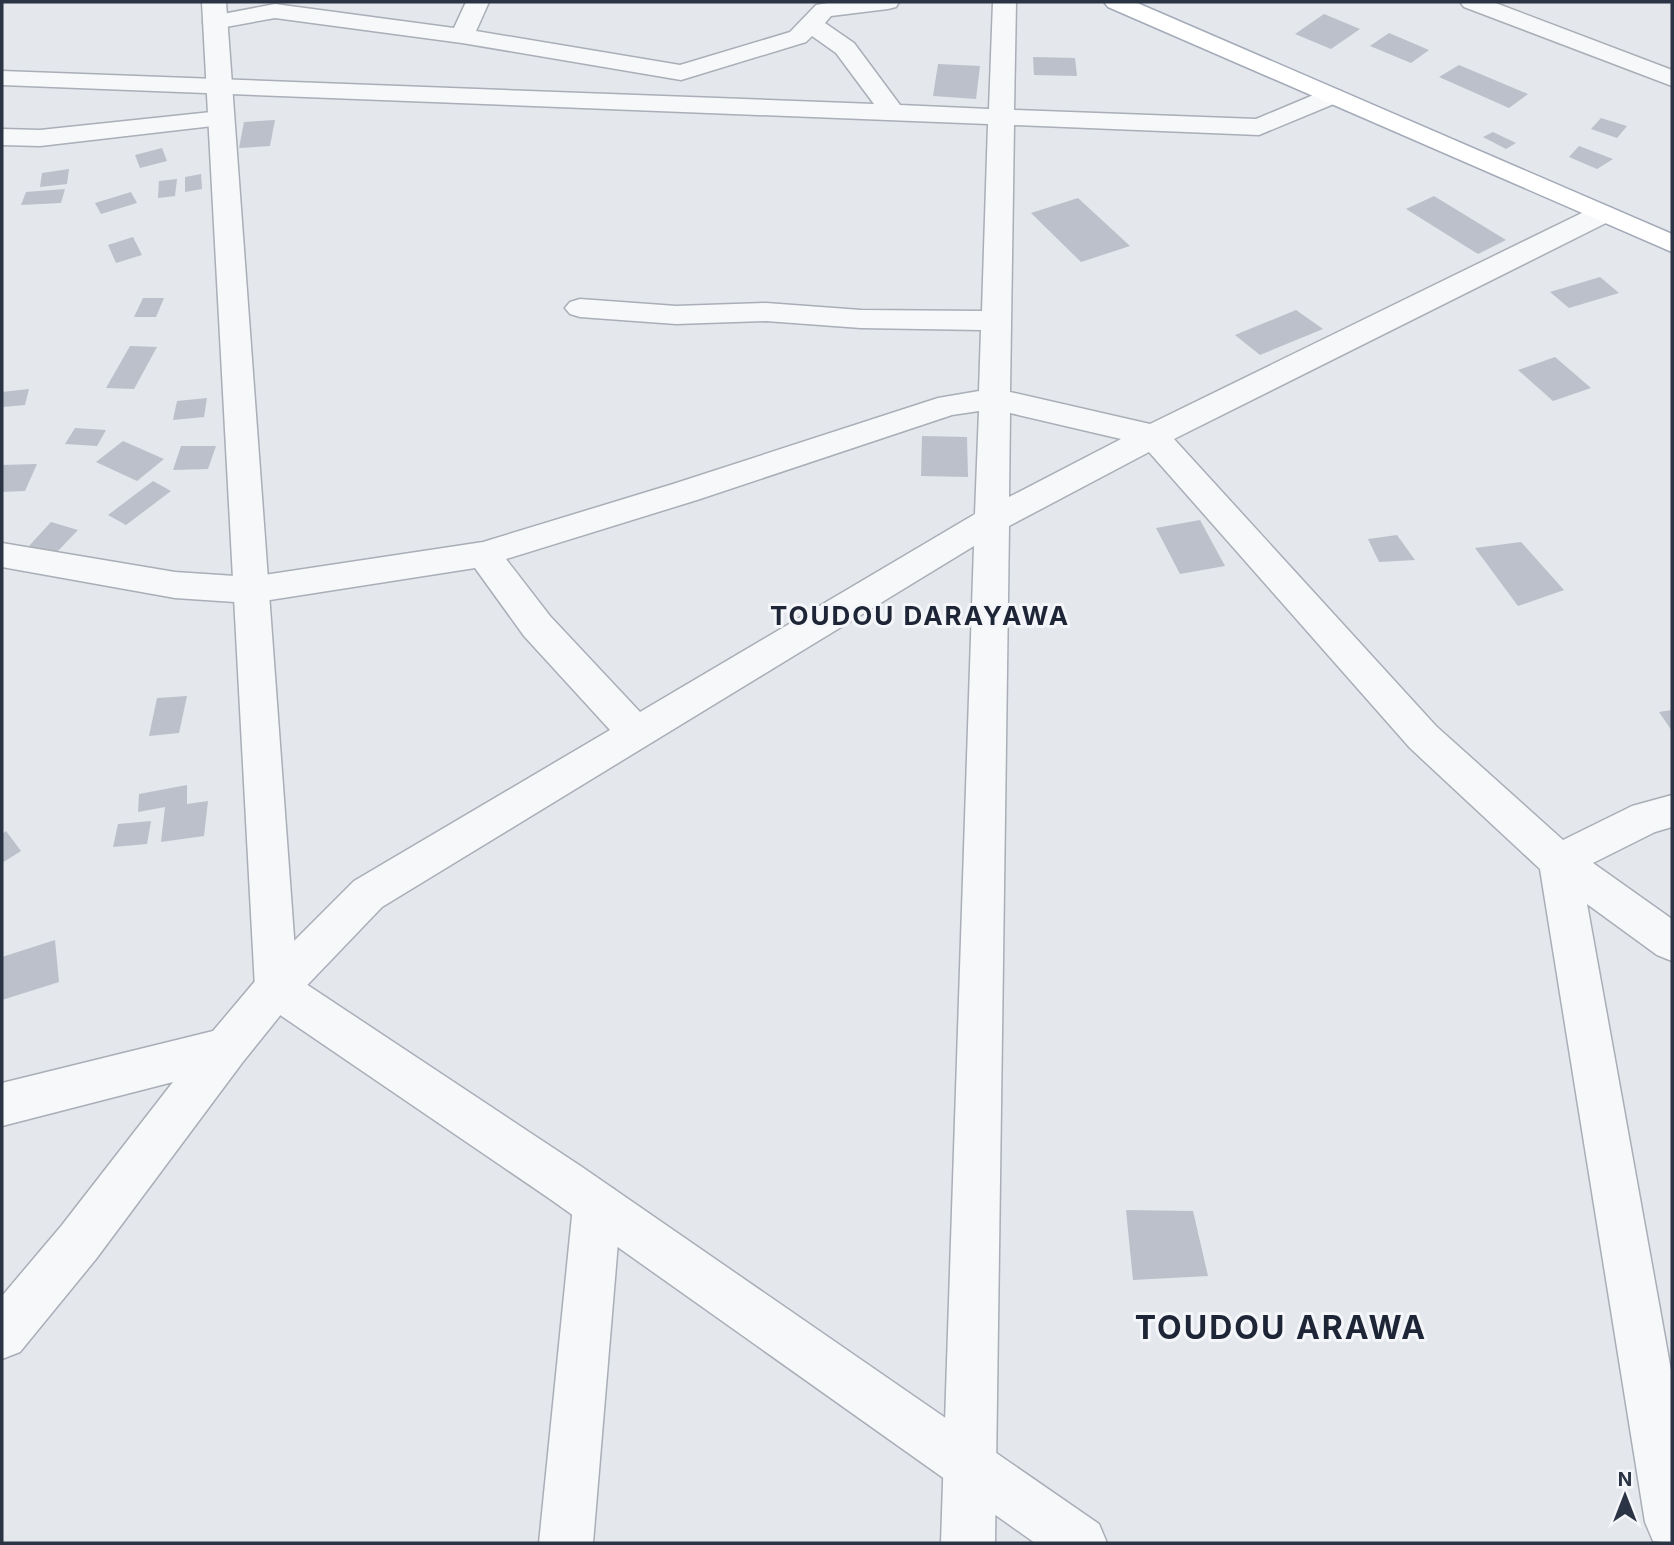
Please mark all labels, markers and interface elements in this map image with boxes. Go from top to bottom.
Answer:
district label: TOUDOU DARAYAWA [770,600,1070,631]
district label: TOUDOU ARAWA [1135,1308,1427,1347]
north arrow [1590,1461,1660,1531]
text: N [1618,1468,1632,1491]

